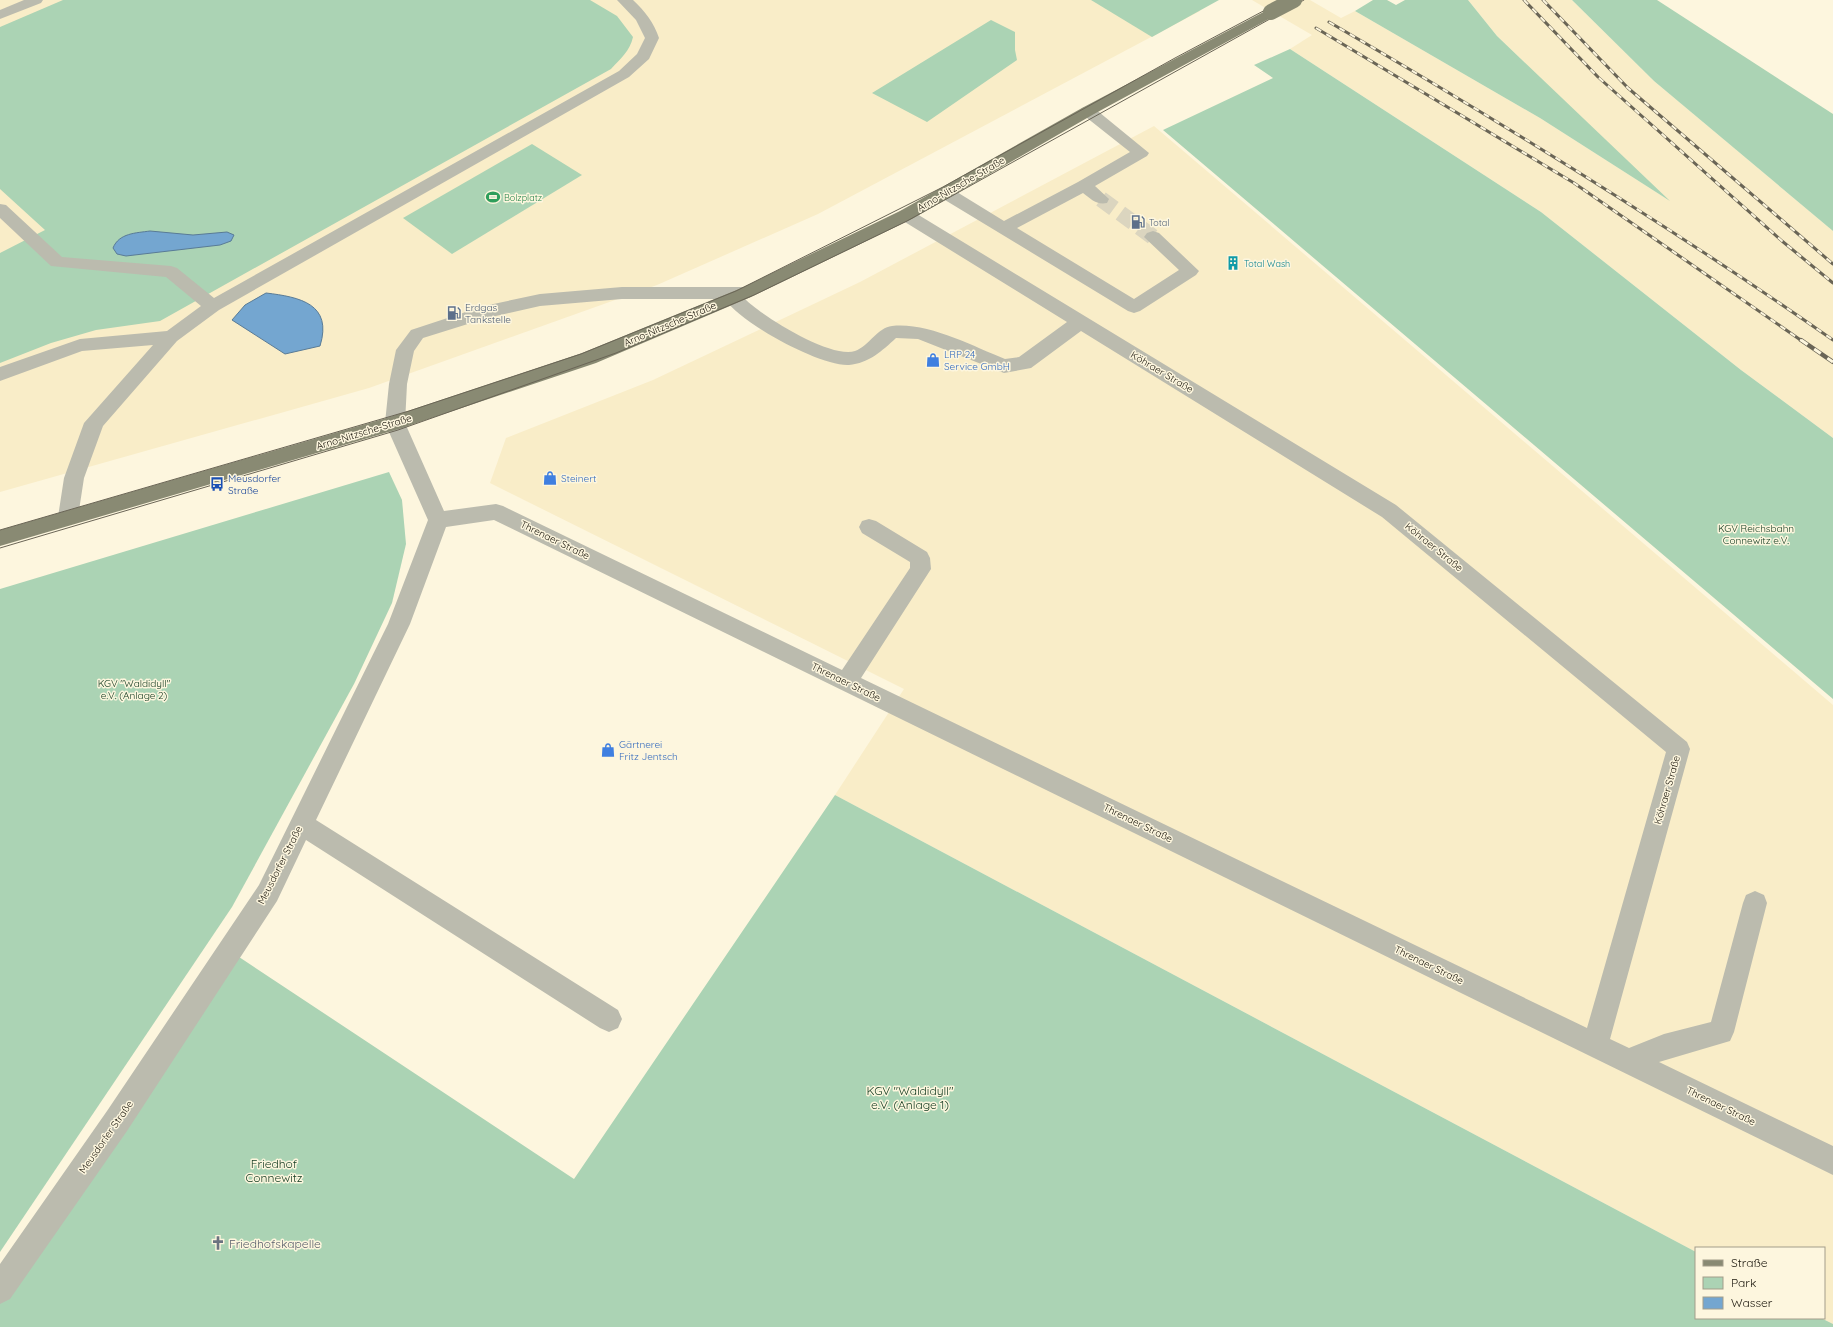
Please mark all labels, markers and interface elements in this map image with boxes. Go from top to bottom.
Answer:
street label: Arno-Nitzsche-Straße [915,153,1008,214]
sports icon: Bolzplatz [485,189,501,205]
place label: Bolzplatz [504,192,542,203]
fuel station icon: Total [1130,214,1146,230]
place label: Total [1149,217,1169,228]
building icon: Total Wash [1225,255,1241,271]
place label: Total Wash [1244,258,1290,269]
street label: Arno-Nitzsche-Straße [622,298,719,349]
place label: Erdgas Tankstelle [465,301,511,326]
fuel station icon: Erdgas Tankstelle [446,305,462,321]
place label: LRP 24 Service GmbH [944,348,1010,373]
street label: Köhraer Straße [1128,348,1196,396]
shop icon: LRP 24 Service GmbH [925,352,941,368]
street label: Arno-Nitzsche-Straße [315,411,414,453]
shop icon: Steinert [542,470,558,486]
place label: Meusdorfer Straße [228,472,281,497]
place label: Steinert [561,472,597,485]
bus stop icon: Meusdorfer Straße [209,476,225,492]
street label: Threnaer Straße [518,518,592,563]
street label: Köhraer Straße [1402,520,1466,575]
park label: KGV Reichsbahn Connewitz e.V. [1718,522,1794,547]
street label: Threnaer Straße [809,660,883,705]
park label: KGV "Waldidyll" e.V. (Anlage 2) [98,677,170,702]
place label: Gärtnerei Fritz Jentsch [619,738,678,763]
shop icon: Gärtnerei Fritz Jentsch [600,742,616,758]
street label: Köhraer Straße [1651,754,1683,826]
street label: Threnaer Straße [1101,801,1175,846]
street label: Meusdorfer Straße [255,823,306,906]
street label: Threnaer Straße [1392,943,1466,988]
park label: KGV "Waldidyll" e.V. (Anlage 1) [866,1083,954,1112]
street label: Threnaer Straße [1684,1084,1758,1129]
street label: Meusdorfer Straße [76,1098,136,1176]
park label: Friedhof Connewitz [245,1156,303,1185]
church icon: Friedhofskapelle [210,1235,226,1251]
place label: Friedhofskapelle [229,1236,321,1251]
legend [1695,1247,1825,1319]
text: Straße [1731,1255,1768,1270]
text: Park [1731,1275,1756,1290]
text: Wasser [1731,1295,1773,1310]

